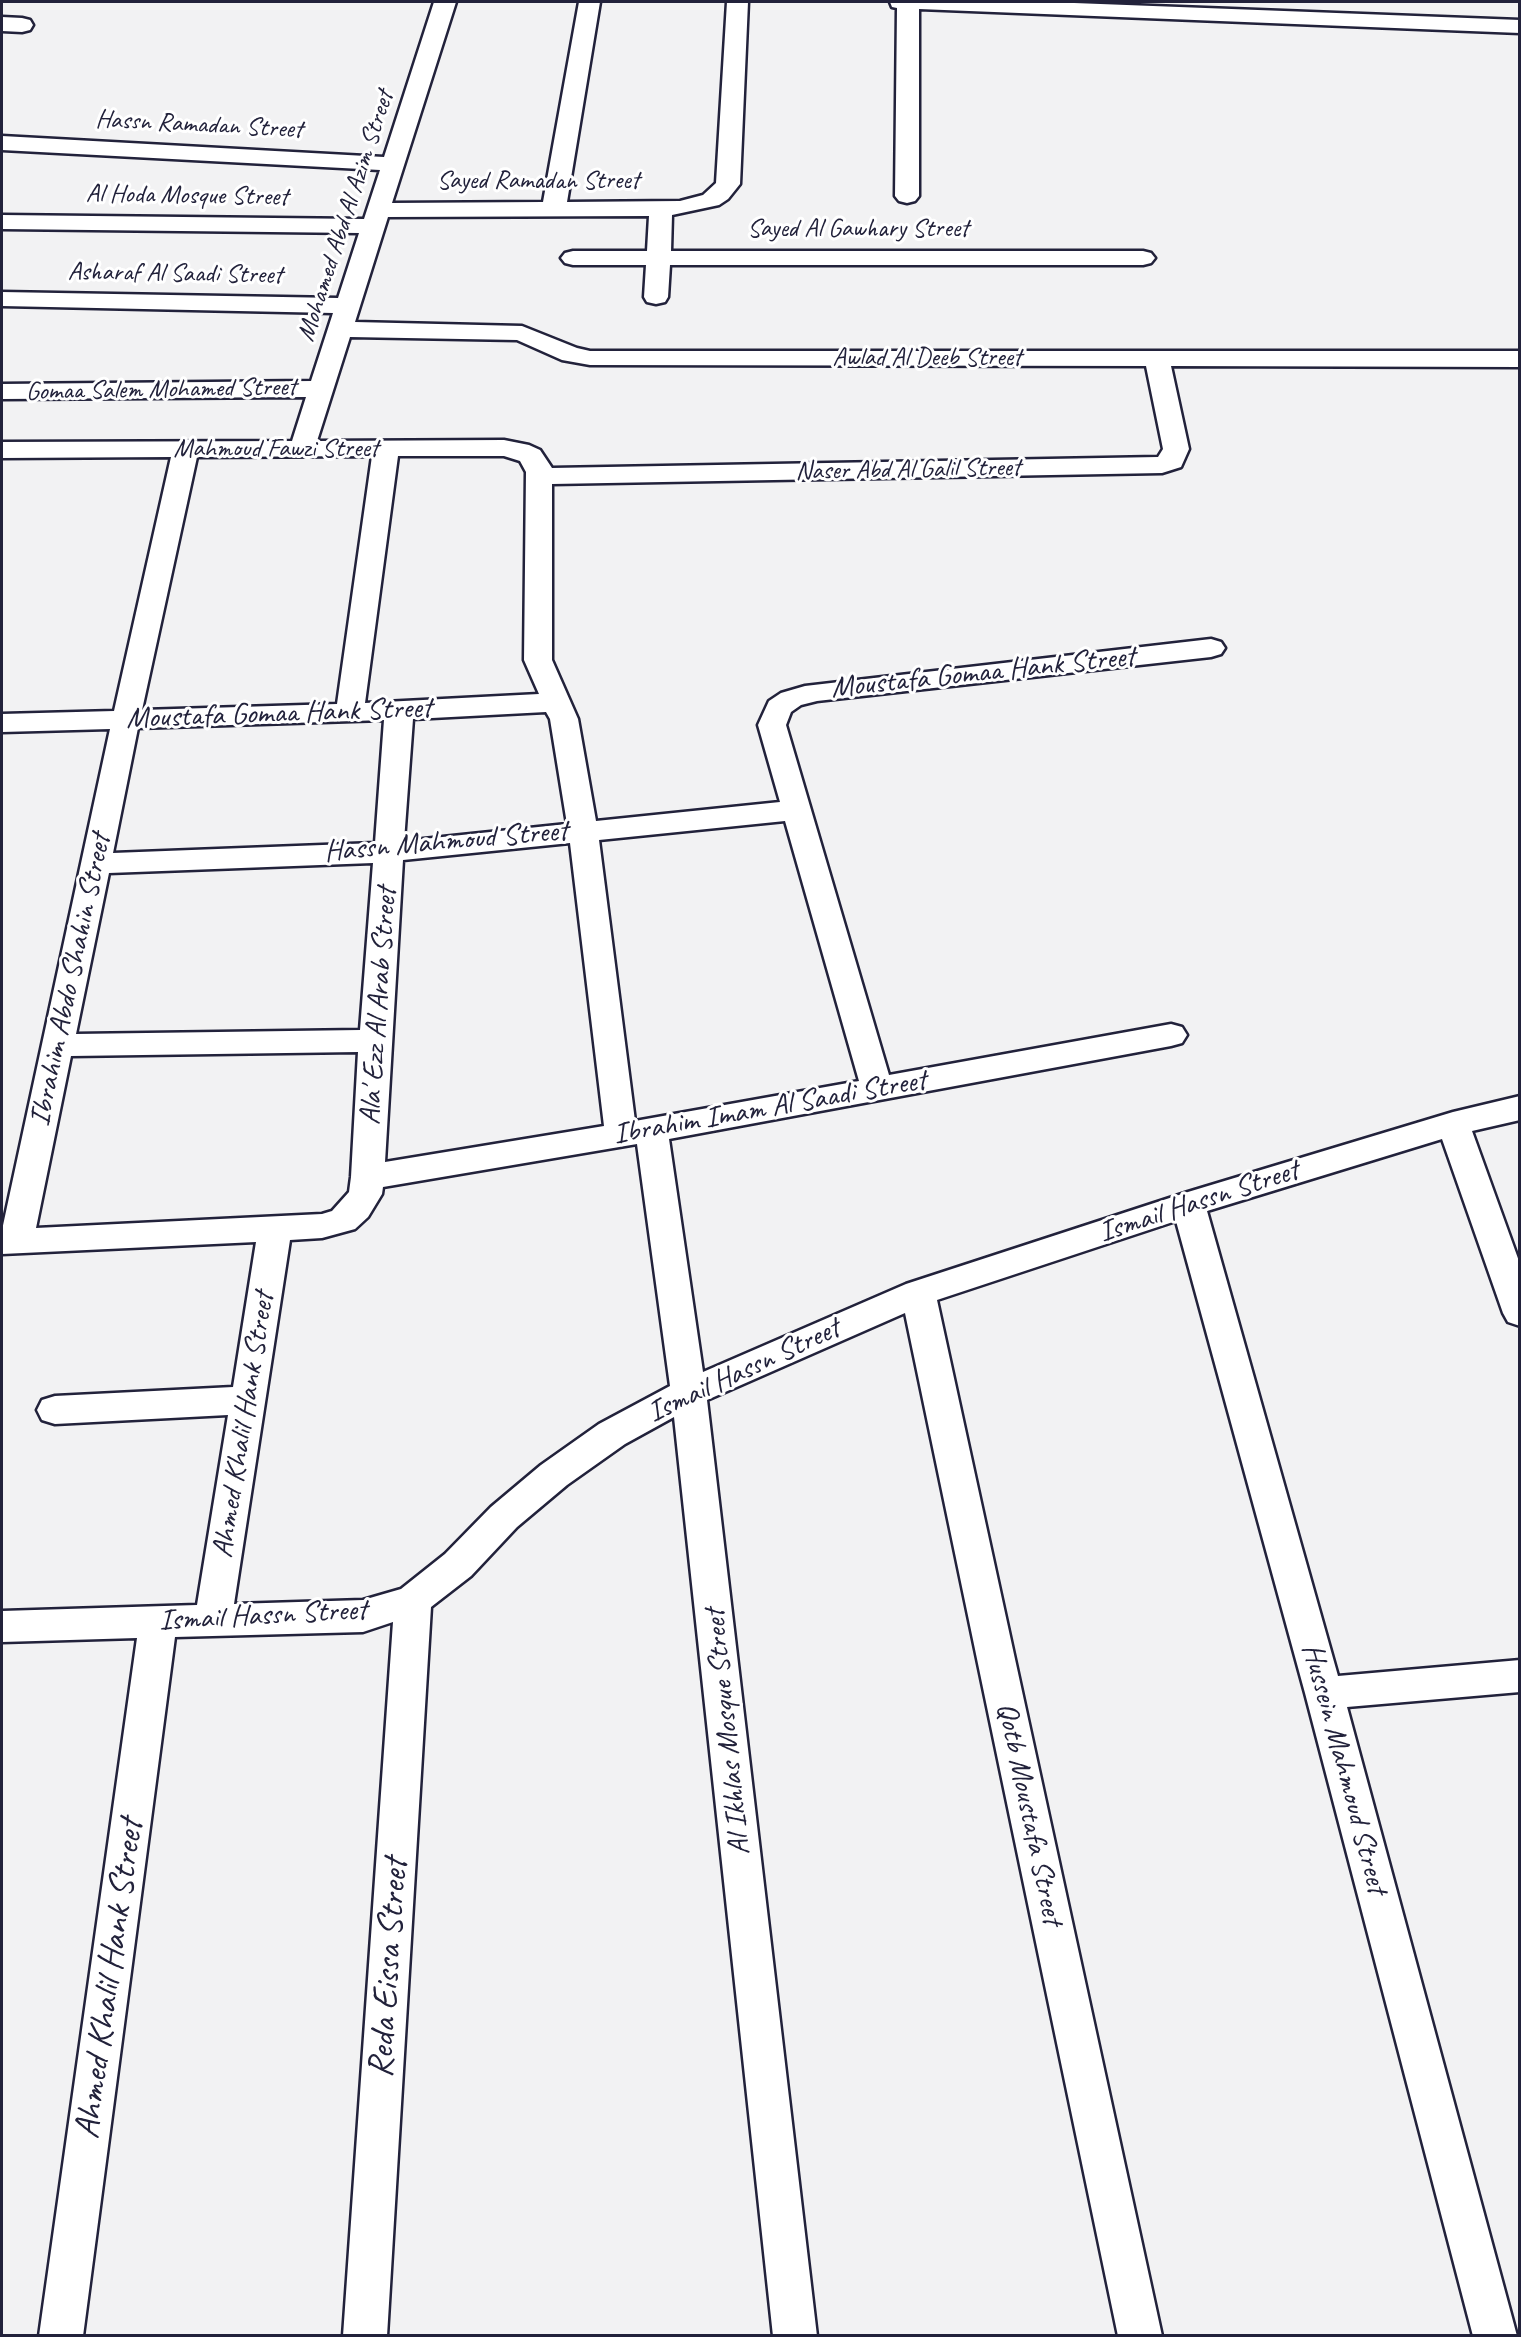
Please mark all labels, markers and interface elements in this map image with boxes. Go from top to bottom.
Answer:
street label: Mohamed Abd Al Azim Street [291,87,401,345]
street label: Hassn Ramadan Street [95,104,303,146]
street label: Sayed Ramadan Street [437,165,639,197]
street label: Al Hoda Mosque Street [86,179,288,213]
street label: Sayed Al Gawhary Street [747,213,969,245]
street label: Asharaf Al Saadi Street [68,257,282,291]
street label: Awlad Al Deeb Street [833,342,1021,374]
street label: Gomaa Salem Mohamed Street [26,372,296,408]
street label: Mahmoud Fawzi Street [174,433,378,465]
street label: Naser Abd Al Galil Street [795,452,1021,488]
street label: Moustafa Gomaa Hank Street [829,639,1137,707]
street label: Moustafa Gomaa Hank Street [126,691,432,737]
street label: Hassn Mahmoud Street [323,813,569,871]
street label: Ibrahim Abdo Shahin Street [22,831,120,1129]
street label: Ala' Ezz Al Arab Street [353,886,405,1126]
street label: Ibrahim Imam Al Saadi Street [611,1063,929,1153]
street label: Ismail Hassn Street [1095,1153,1303,1251]
street label: Ahmed Khalil Hank Street [205,1290,283,1560]
street label: Ismail Hassn Street [642,1311,846,1431]
street label: Ismail Hassn Street [158,1593,368,1639]
street label: Al Ikhlas Mosque Street [697,1607,759,1857]
street label: Hussein Mahmoud Street [1293,1640,1395,1898]
street label: Qotb Moustafa Street [988,1700,1070,1928]
street label: Ahmed Khalil Hank Street [66,1816,154,2142]
street label: Reda Eissa Street [360,1857,418,2079]

